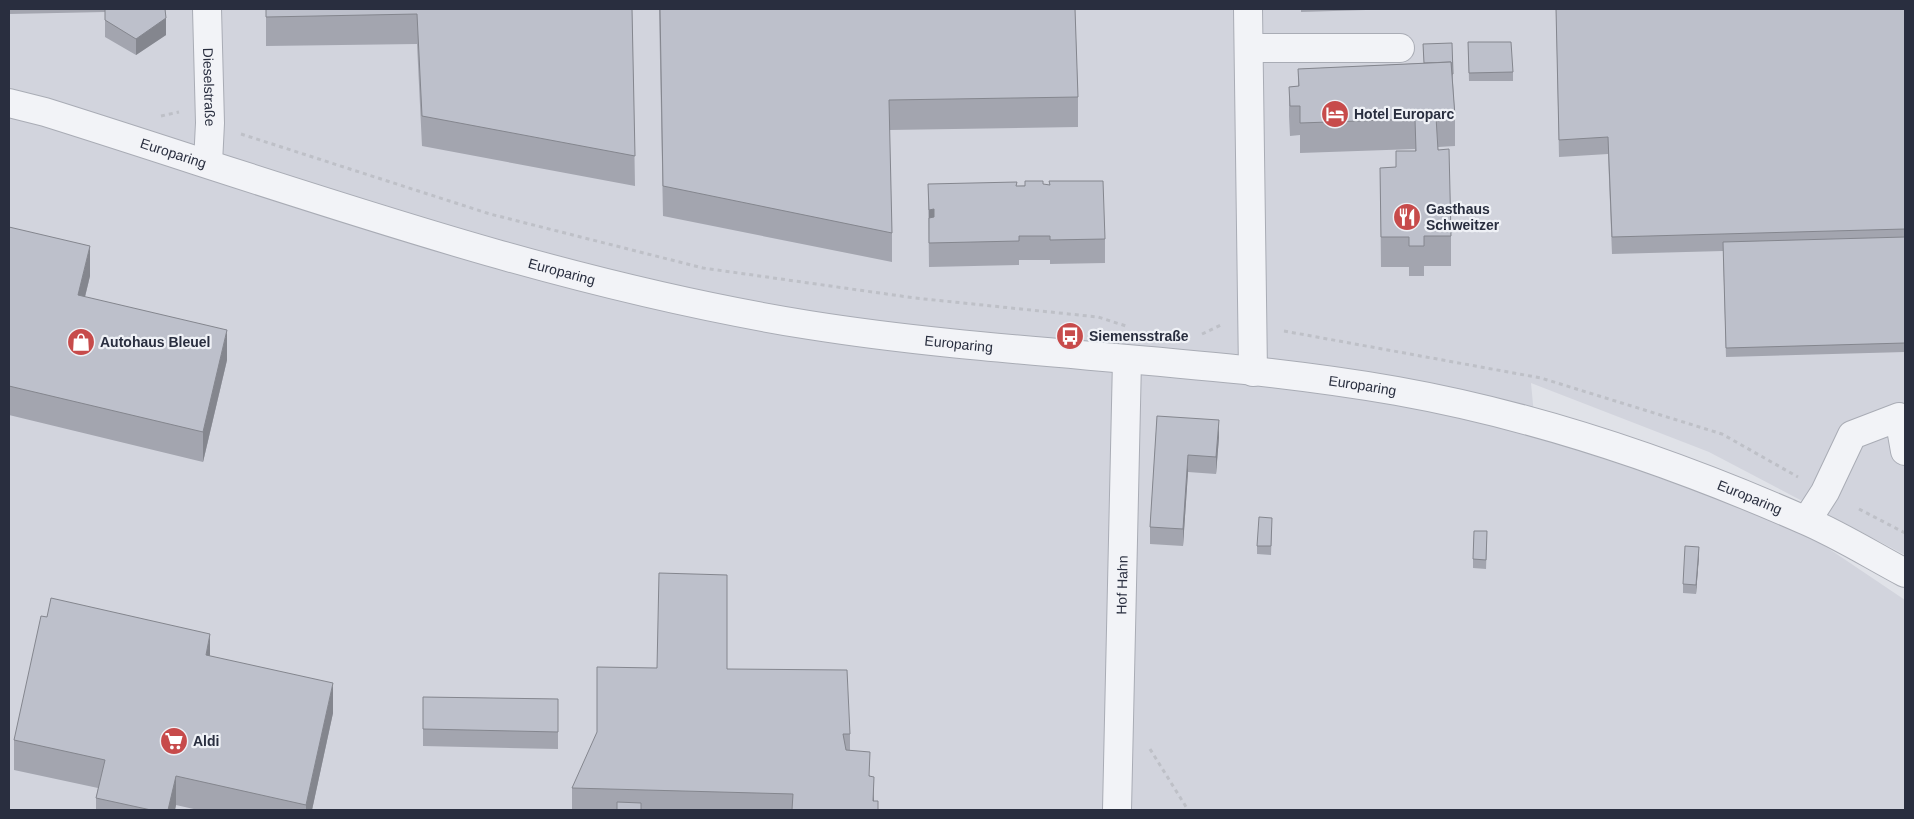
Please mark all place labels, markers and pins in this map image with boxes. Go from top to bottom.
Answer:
hotel icon: Hotel Europarc [1320,99,1350,129]
place label: Hotel Europarc [1354,106,1455,122]
place label: Gasthaus Schweitzer [1426,201,1500,233]
restaurant icon: Gasthaus Schweitzer [1392,202,1422,232]
bus stop icon: Siemensstraße [1055,321,1085,351]
shop icon: Autohaus Bleuel [66,327,96,357]
place label: Siemensstraße [1089,328,1189,344]
place label: Autohaus Bleuel [100,334,210,350]
supermarket icon: Aldi [159,726,189,756]
place label: Aldi [193,733,219,749]

